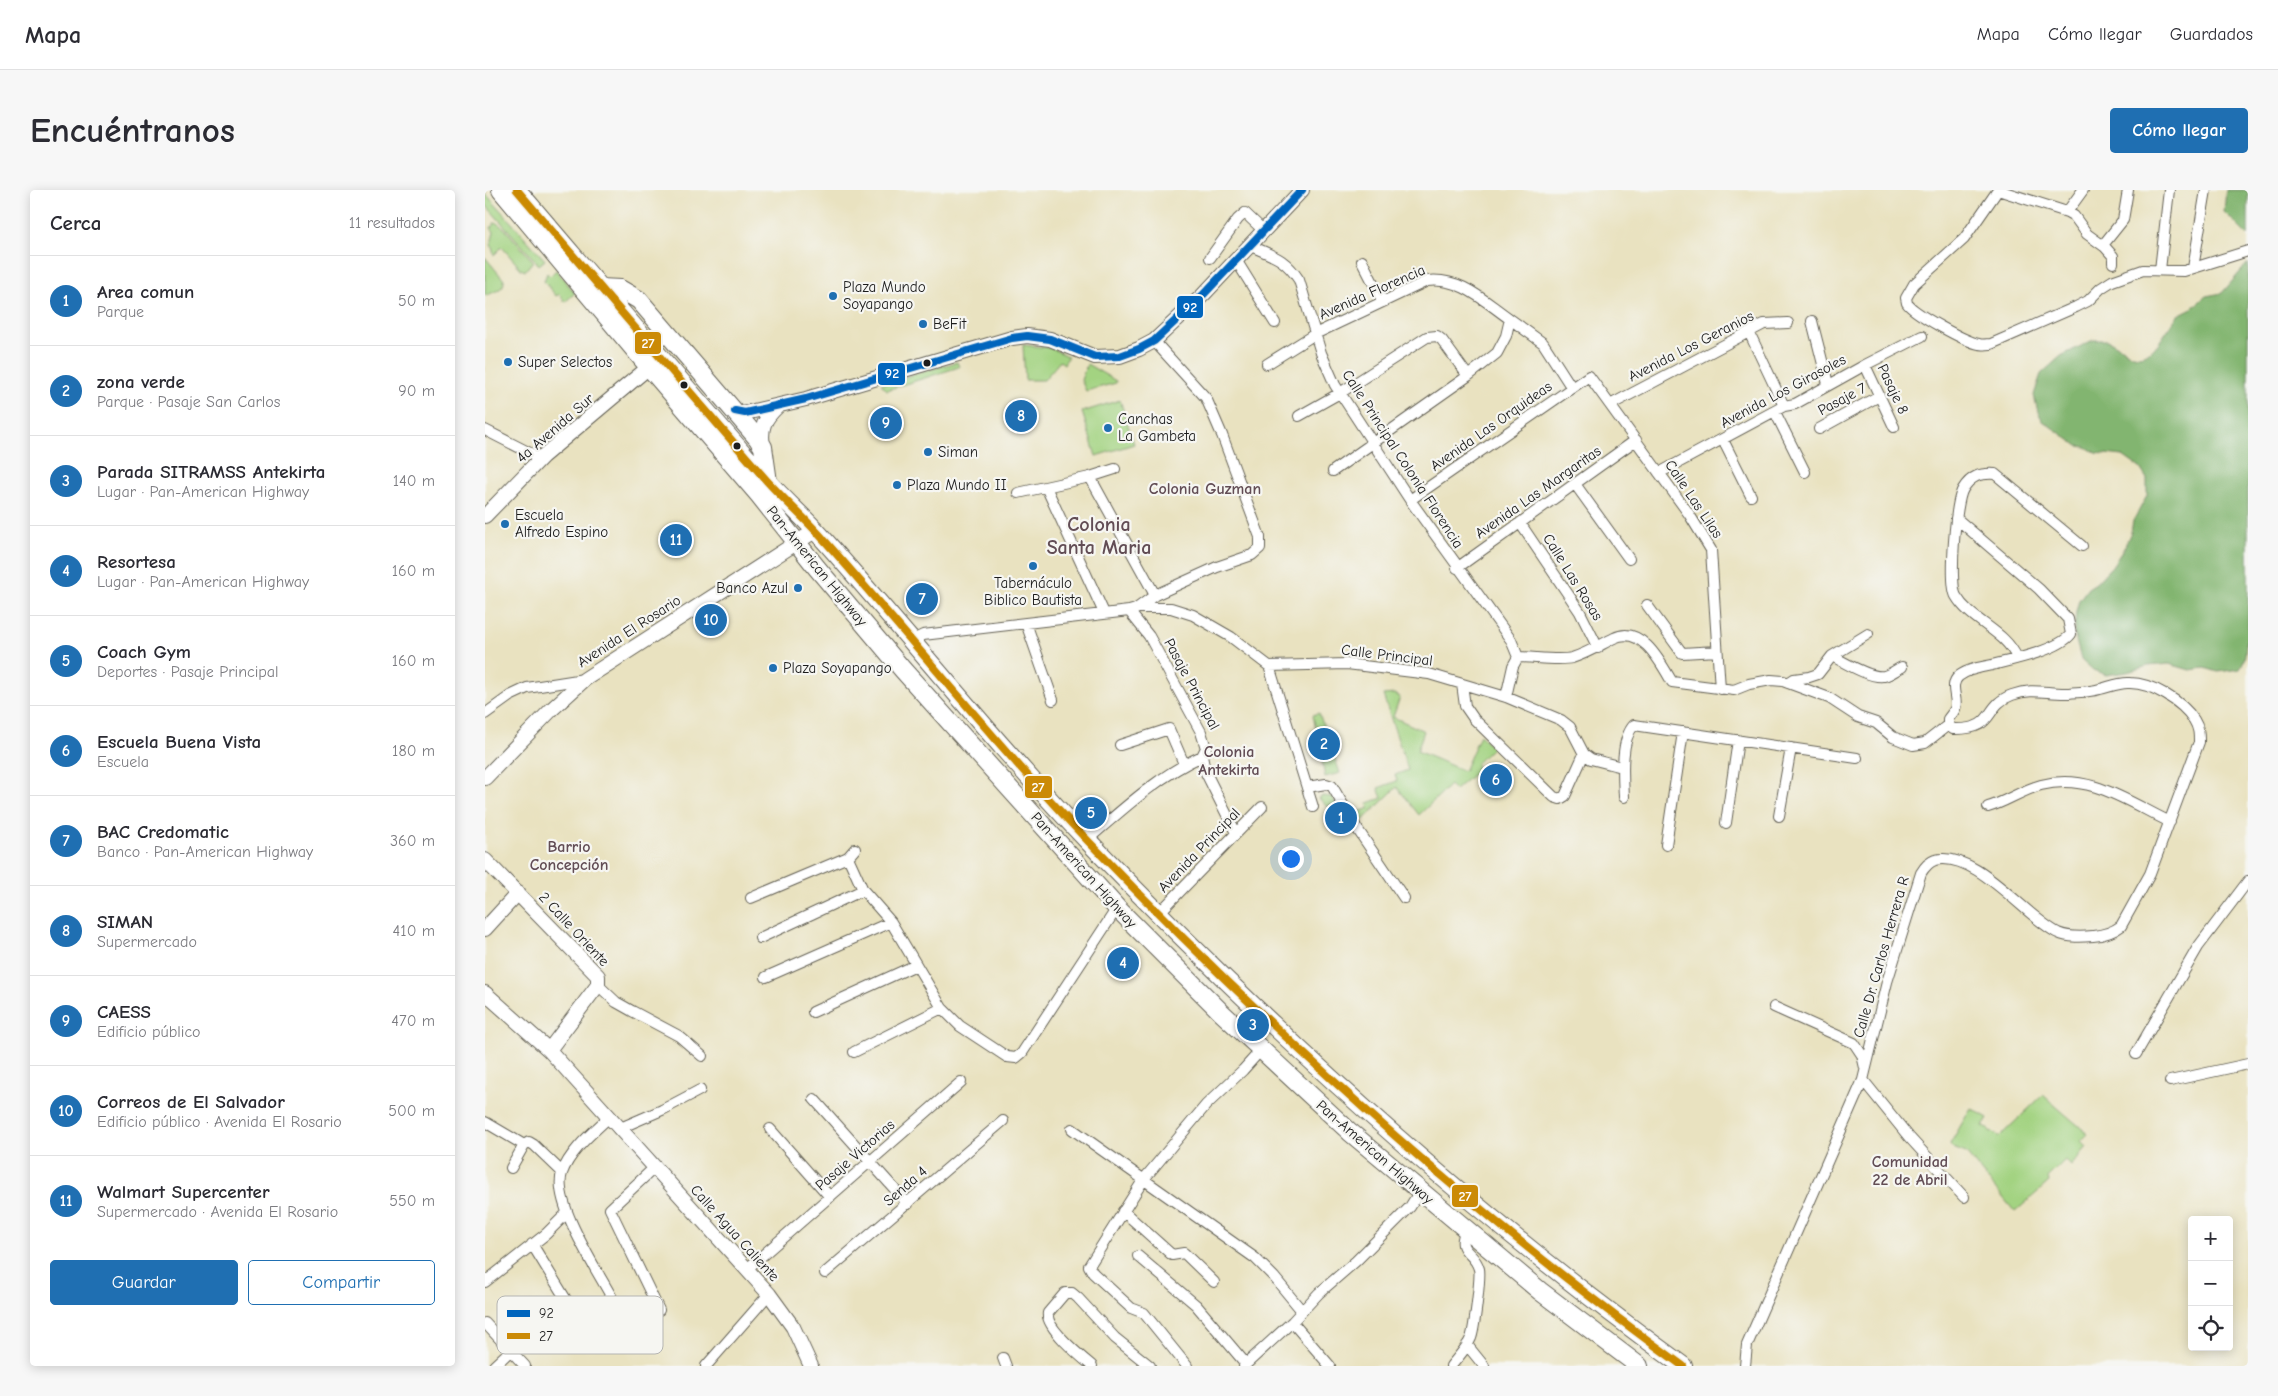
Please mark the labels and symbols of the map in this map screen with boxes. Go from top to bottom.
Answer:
street label: Avenida Florencia [1316,261,1428,323]
place label: Plaza Mundo Soyapango [843,278,926,313]
marker: Plaza Mundo Soyapango [827,290,839,302]
line badge: 92 [1176,295,1204,319]
text: 92 [1183,299,1197,316]
street label: Avenida Los Geranios [1625,307,1757,385]
place label: BeFit [933,315,967,333]
marker: BeFit [917,318,929,330]
line badge: 27 [634,331,662,355]
text: 27 [641,335,655,352]
street label: Avenida Los Girasoles [1717,350,1849,432]
place label: Super Selectos [518,353,612,371]
marker: Super Selectos [502,356,514,368]
unlabelled marker [922,358,932,368]
street label: Pasaje 8 [1874,361,1912,417]
line badge: 92 [877,362,906,386]
text: 92 [885,365,899,382]
street label: Calle Principal Colonia Florencia [1338,366,1468,552]
street label: Avenida Las Orquideas [1427,377,1555,475]
street label: Pasaje 7 [1815,379,1869,419]
unlabelled marker [679,380,689,390]
street label: 4a Avenida Sur [513,390,597,466]
pin: 8 [1005,397,1037,435]
pin: 9 [870,404,902,442]
place label: Canchas La Gambeta [1118,410,1196,445]
marker: Canchas La Gambeta [1102,422,1114,434]
unlabelled marker [732,441,742,451]
street label: Avenida Las Margaritas [1472,442,1604,542]
place label: Siman [938,443,978,461]
marker: Siman [922,446,934,458]
street label: Calle Las Lilas [1661,456,1727,542]
place label: Plaza Mundo II [907,476,1007,494]
marker: Plaza Mundo II [891,479,903,491]
district label: Colonia Guzman [1149,480,1261,498]
street label: Pan-American Highway [763,502,871,630]
place label: Escuela Alfredo Espino [515,506,608,541]
district label: Colonia Santa Maria [1047,513,1151,559]
marker: Escuela Alfredo Espino [499,518,511,530]
pin: 11 [660,521,692,559]
street label: Calle Las Rosas [1539,530,1607,624]
marker: Tabernáculo Biblico Bautista [1027,560,1039,572]
place label: Tabernáculo Biblico Bautista [984,574,1082,609]
place label: Banco Azul [716,579,788,597]
pin: 7 [906,580,938,618]
marker: Banco Azul [792,582,804,594]
street label: Avenida El Rosario [574,591,684,671]
pin: 10 [695,601,727,639]
street label: Pasaje Principal [1160,635,1224,733]
street label: Calle Principal [1340,640,1434,670]
place label: Plaza Soyapango [783,659,892,677]
marker: Plaza Soyapango [767,662,779,674]
pin: 2 [1308,725,1340,763]
district label: Colonia Antekirta [1198,743,1260,779]
pin: 6 [1480,761,1512,799]
line badge: 27 [1024,775,1053,799]
text: 27 [1031,779,1045,796]
pin: 5 [1075,794,1107,832]
pin: 1 [1325,799,1357,837]
street label: Avenida Principal [1154,804,1244,896]
street label: Pan-American Highway [1027,808,1141,932]
district label: Barrio Concepción [530,838,608,874]
your location [1278,846,1304,872]
street label: Calle Dr. Carlos Herrera R [1849,874,1913,1040]
street label: 2 Calle Oriente [535,888,613,970]
pin: 4 [1107,944,1139,982]
pin: 3 [1237,1006,1269,1044]
street label: Pan-American Highway [1313,1096,1438,1208]
street label: Pasaje Victorias [812,1116,898,1194]
district label: Comunidad 22 de Abril [1872,1153,1948,1189]
street label: Senda 4 [879,1162,931,1210]
street label: Calle Agua Caliente [687,1181,783,1285]
line badge: 27 [1451,1184,1479,1208]
text: 27 [1458,1188,1472,1205]
legend [497,1296,663,1354]
text: 92 [539,1305,554,1322]
text: 27 [539,1328,553,1345]

